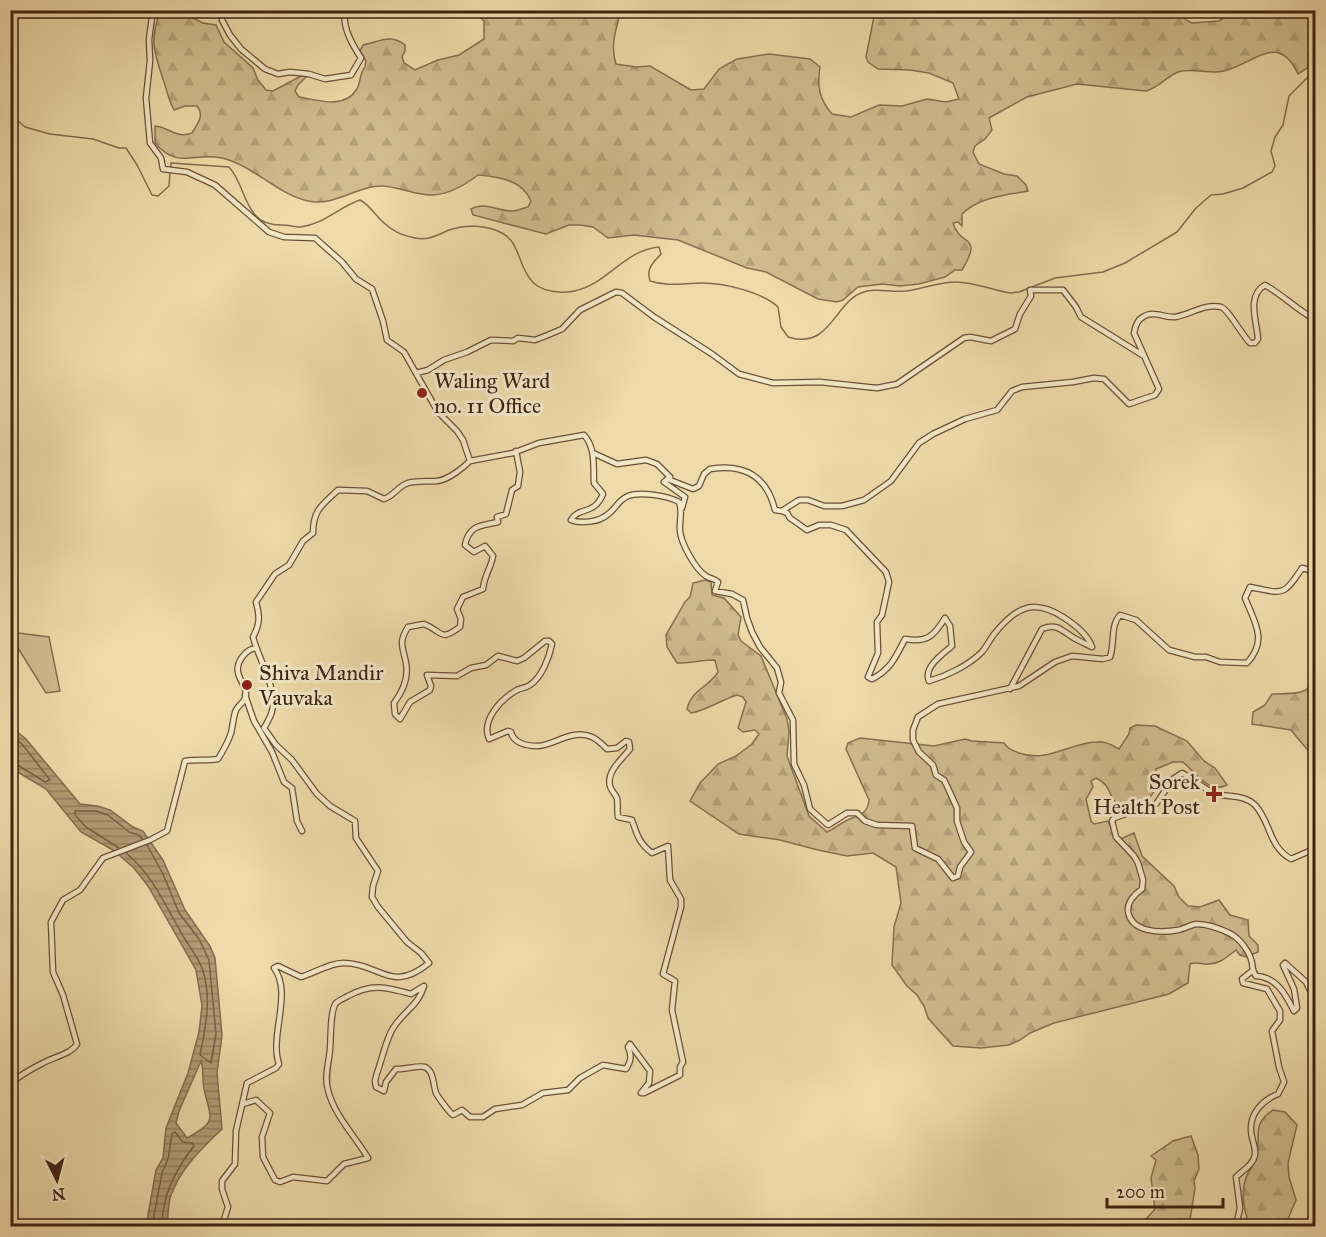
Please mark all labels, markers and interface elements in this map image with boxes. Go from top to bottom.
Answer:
place label: Waling Ward no. 11 Office [434,367,550,419]
marker: Waling Ward no. 11 Office [415,386,429,400]
place label: Shiva Mandir Vauvaka [258,659,384,711]
marker: Shiva Mandir Vauvaka [240,678,254,692]
place label: Sorek Health Post [1093,768,1201,820]
marker: Sorek Health Post [1205,785,1223,803]
north arrow [27,1150,87,1210]
scale bar [1107,1171,1222,1209]
text: 200 m [1116,1181,1165,1203]
text: N [50,1184,66,1205]

